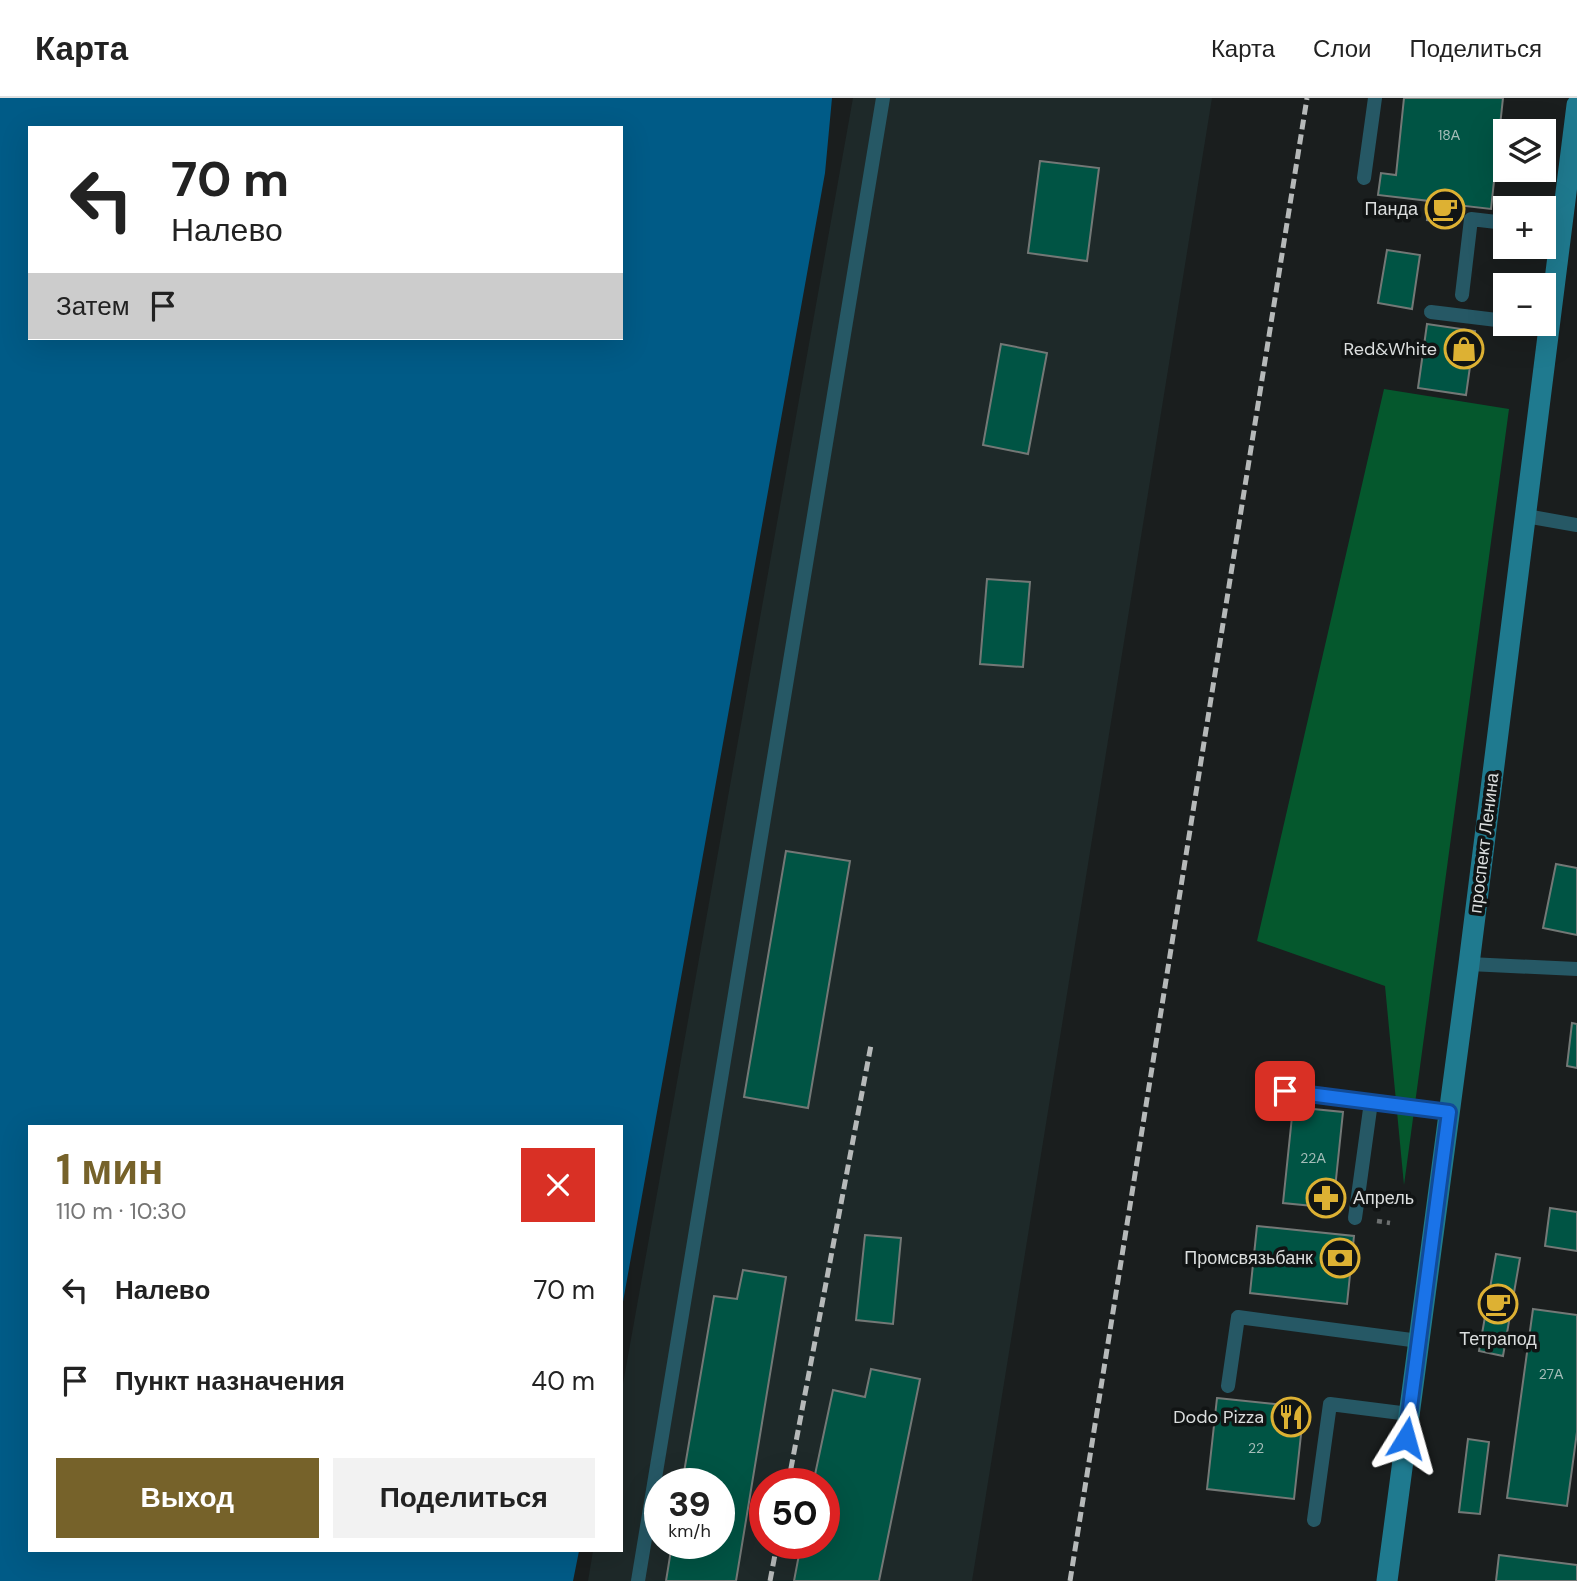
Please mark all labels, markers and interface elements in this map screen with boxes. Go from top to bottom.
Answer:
text: Карта [35,27,128,70]
text: Карта [1211,33,1275,64]
text: Слои [1313,33,1371,64]
text: Поделиться [1409,33,1542,64]
map controls [1493,119,1556,336]
button: layers [1493,119,1556,182]
house number: 18А [1438,126,1461,144]
text: 70 m [171,147,289,211]
icon: left [56,154,147,245]
cafe icon: Панда [1424,188,1466,230]
button: + [1493,196,1556,259]
place label: Панда [1365,197,1419,221]
text: Налево [171,209,283,251]
button: − [1493,273,1556,336]
icon: arrive [144,287,182,325]
text: Затем [56,289,130,323]
shop icon: Red&White [1443,328,1485,370]
place label: Red&White [1344,337,1437,361]
street label: проспект Ленина [1463,770,1505,915]
pin [1255,1061,1315,1121]
icon: arrive [1266,1072,1304,1110]
text: 1 мин [56,1142,163,1197]
button: close [521,1148,595,1222]
house number: 22А [1300,1149,1326,1167]
pharmacy icon: Апрель [1305,1177,1347,1219]
place label: Апрель [1353,1186,1414,1210]
text: 110 m · 10:30 [56,1196,186,1226]
bank icon: Промсвязьбанк [1319,1237,1361,1279]
place label: Промсвязьбанк [1184,1246,1313,1270]
icon: left [56,1271,94,1309]
text: Налево [115,1273,210,1307]
text: 70 m [534,1273,595,1307]
cafe icon: Тетрапод [1477,1283,1519,1325]
place label: Тетрапод [1459,1327,1537,1351]
icon: arrive [56,1362,94,1400]
text: Пункт назначения [115,1364,345,1398]
text: 40 m [531,1364,595,1398]
house number: 27А [1539,1365,1564,1383]
restaurant icon: Dodo Pizza [1270,1396,1312,1438]
position arrow [1369,1401,1443,1475]
place label: Dodo Pizza [1173,1405,1264,1429]
house number: 22 [1248,1439,1264,1457]
button: Выход [56,1458,319,1538]
button: Поделиться [333,1458,595,1538]
speed limit sign: 50 [749,1468,840,1559]
text: 39 [668,1481,711,1527]
text: km/h [668,1519,711,1543]

